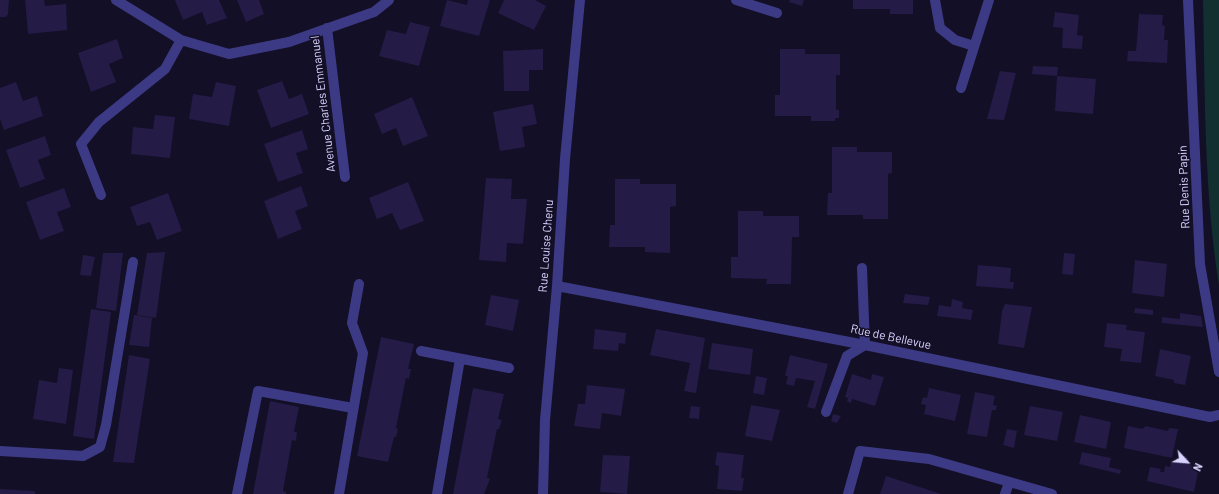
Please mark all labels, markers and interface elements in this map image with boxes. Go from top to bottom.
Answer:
street label: Avenue Charles Emmanuel [307,35,339,173]
street label: Rue Denis Papin [1175,145,1193,229]
street label: Rue Louise Chenu [536,199,556,293]
street label: Rue de Bellevue [849,321,933,353]
north arrow [1167,442,1207,482]
text: N [1191,461,1206,474]

